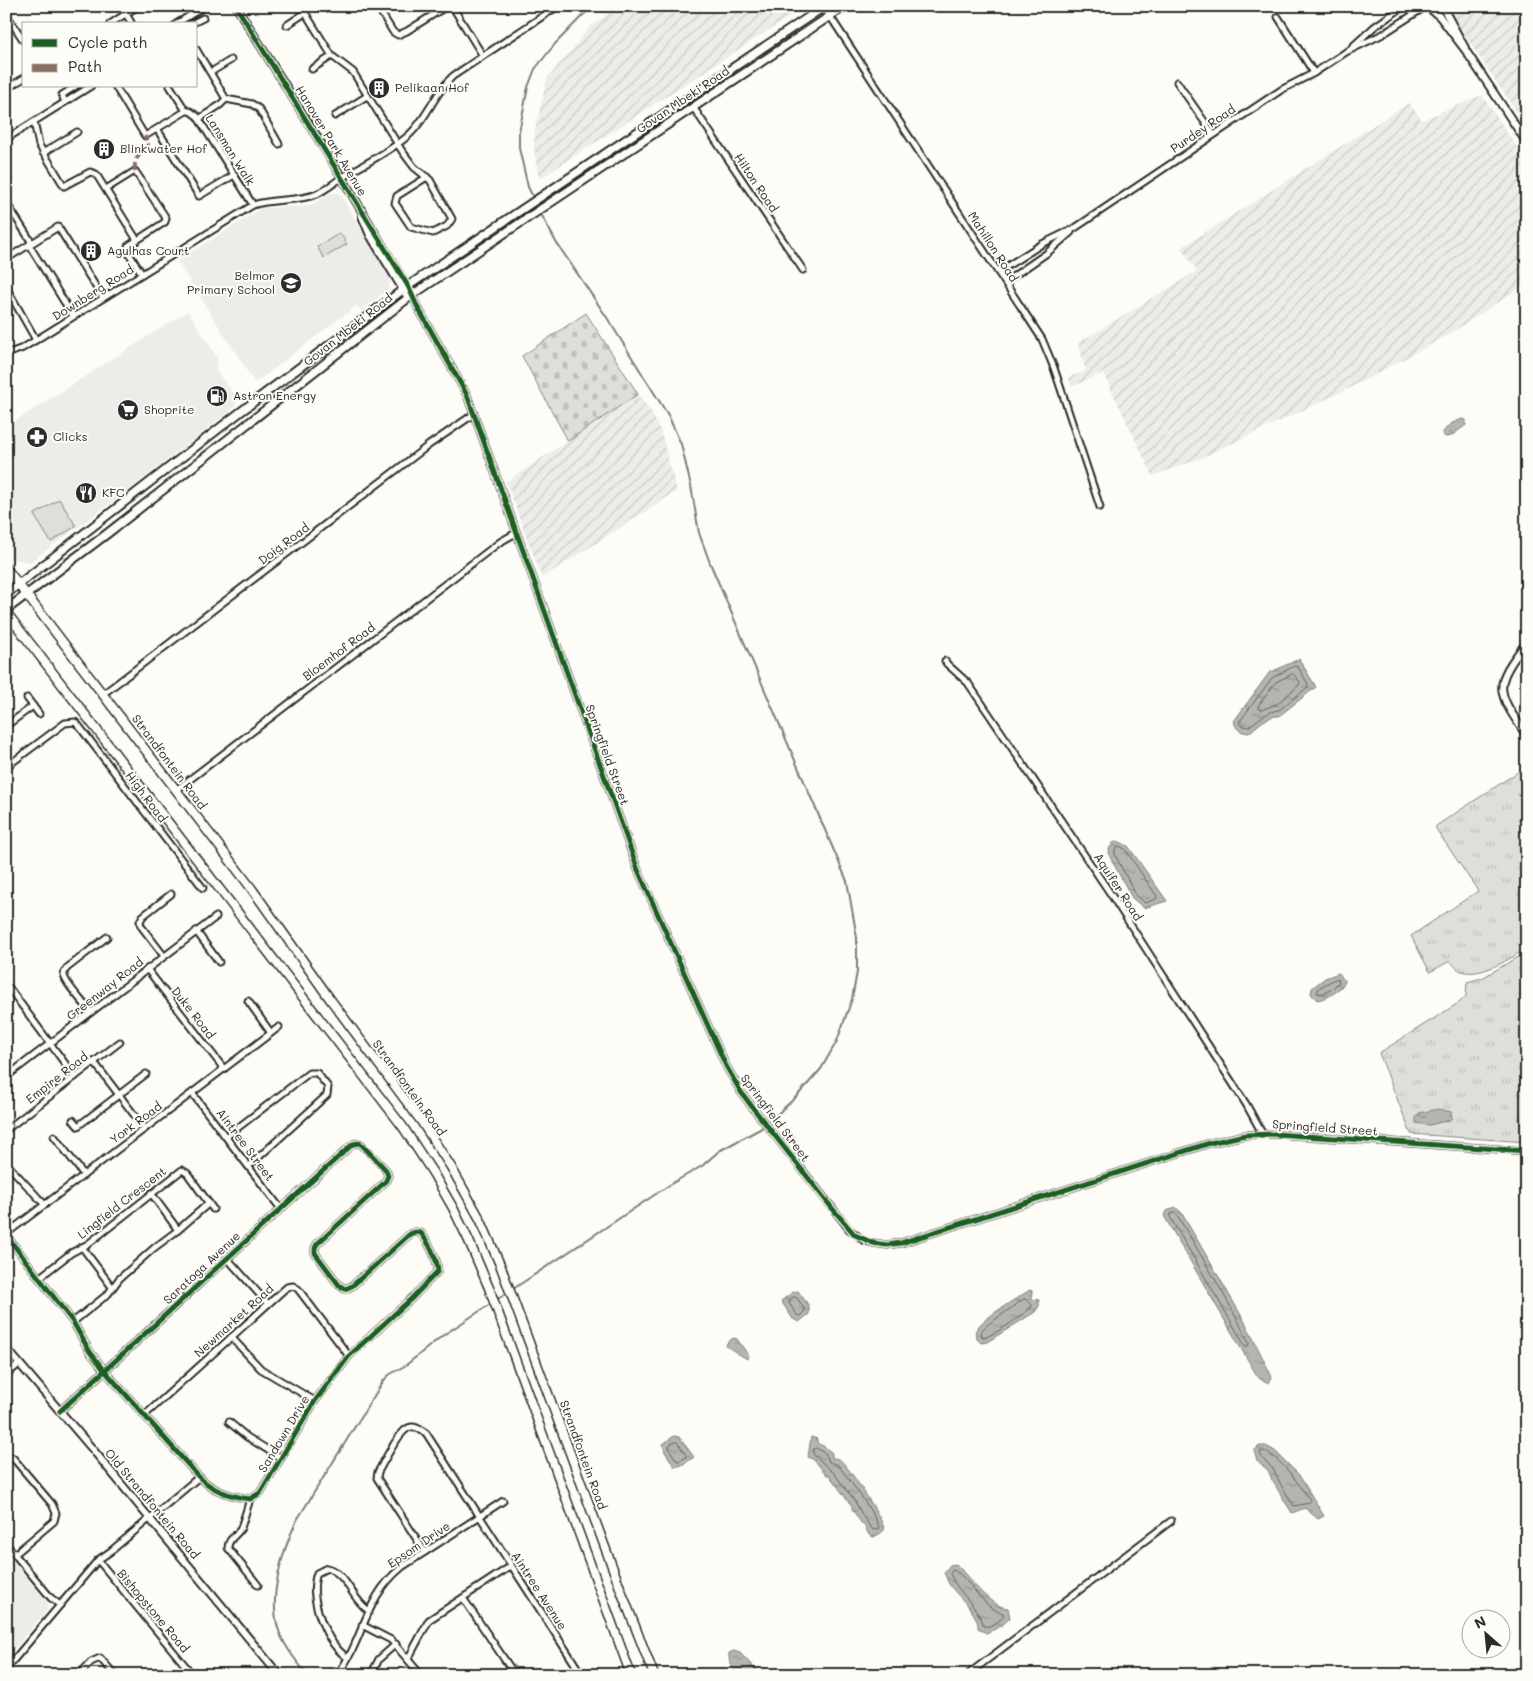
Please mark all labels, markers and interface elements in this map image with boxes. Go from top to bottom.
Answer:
legend [22,22,198,88]
text: Cycle path [68,32,147,52]
text: Path [68,56,102,76]
street label: Govan Mbeki Road [633,62,732,136]
building icon: Pelikaan Hof [367,76,391,100]
place label: Pelikaan Hof [395,79,469,95]
street label: Hanover Park Avenue [293,82,371,199]
street label: Purdey Road [1167,100,1238,156]
street label: Lansman Walk [203,111,259,188]
building icon: Blinkwater Hof [92,137,116,161]
place label: Blinkwater Hof [120,140,207,156]
street label: Hilton Road [731,150,783,215]
street label: Mahillon Road [965,208,1023,285]
building icon: Agulhas Court [79,239,103,263]
place label: Agulhas Court [107,242,189,258]
street label: Downberg Road [49,260,137,324]
place label: Belmor Primary School [187,267,275,297]
school or university icon: Belmor Primary School [279,271,303,295]
street label: Govan Mbeki Road [300,289,395,369]
fuel station icon: Astron Energy [205,384,229,408]
place label: Astron Energy [233,387,316,403]
supermarket icon: Shoprite [116,398,140,422]
place label: Shoprite [144,401,194,417]
pharmacy icon: Clicks [25,425,49,449]
place label: Clicks [53,428,88,444]
restaurant icon: KFC [74,481,98,505]
place label: KFC [102,484,125,500]
street label: Doig Road [255,519,312,568]
street label: Bloemhof Road [299,618,378,684]
street label: Springfield Street [582,702,634,807]
street label: Strandfontein Road [129,711,211,812]
street label: High Road [122,768,171,825]
street label: Aquifer Road [1091,849,1147,924]
street label: Greenway Road [63,953,146,1023]
street label: Duke Road [168,983,220,1042]
street label: Strandfontein Road [370,1036,450,1139]
street label: Empire Road [22,1048,91,1107]
street label: Springfield Street [738,1070,814,1164]
street label: York Road [106,1097,165,1147]
street label: Aintree Street [213,1105,278,1184]
street label: Springfield Street [1272,1115,1378,1139]
street label: Lingfield Crescent [74,1163,169,1242]
street label: Saratoga Avenue [159,1227,243,1307]
street label: Newmarket Road [190,1280,277,1360]
street label: Sandown Drive [254,1392,312,1475]
street label: Strandfontein Road [557,1398,611,1512]
street label: Old Strandfontein Road [102,1445,204,1562]
street label: Epsom Drive [384,1517,453,1571]
street label: Aintree Avenue [509,1548,571,1633]
street label: Bishopstone Road [114,1565,194,1656]
north arrow [1460,1608,1510,1658]
text: N [1471,1611,1489,1633]

